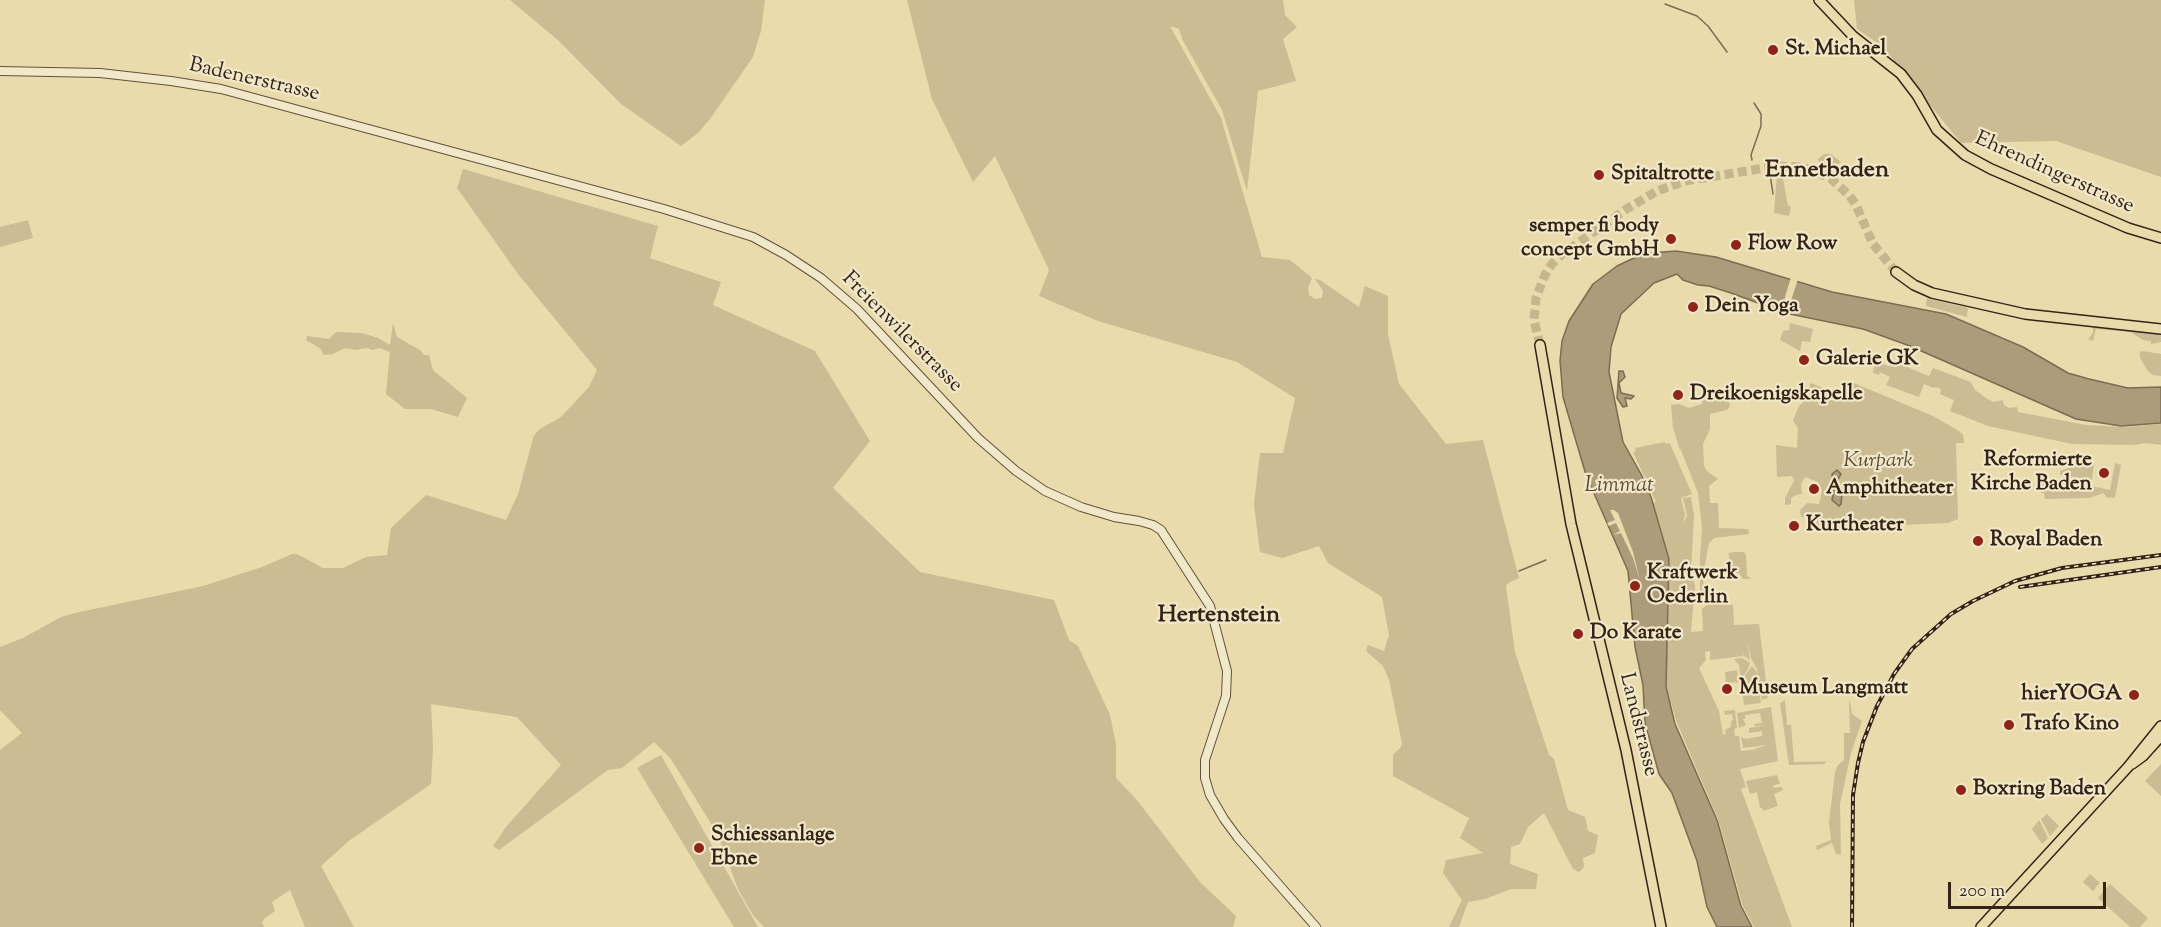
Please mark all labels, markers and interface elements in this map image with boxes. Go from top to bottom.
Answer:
place label: St. Michael [1785,37,1886,63]
marker: St. Michael [1766,43,1780,57]
street label: Badenerstrasse [186,54,322,108]
street label: Ehrendingerstrasse [1970,128,2138,220]
district label: Ennetbaden [1765,158,1889,186]
place label: Spitaltrotte [1611,162,1714,188]
marker: Spitaltrotte [1592,168,1606,182]
place label: semper fi body concept GmbH [1521,214,1659,264]
marker: semper fi body concept GmbH [1664,232,1678,246]
place label: Flow Row [1748,232,1837,258]
marker: Flow Row [1729,238,1743,252]
street label: Freienwilerstrasse [835,267,967,399]
place label: Dein Yoga [1705,294,1799,320]
marker: Dein Yoga [1686,300,1700,314]
place label: Galerie GK [1816,347,1919,373]
marker: Galerie GK [1797,353,1811,367]
place label: Dreikoenigskapelle [1690,382,1863,408]
marker: Dreikoenigskapelle [1671,388,1685,402]
place label: Reformierte Kirche Baden [1971,448,2092,498]
park label: Kurpark [1843,449,1913,475]
marker: Reformierte Kirche Baden [2097,466,2111,480]
water label: Limmat [1584,474,1654,500]
place label: Amphitheater [1826,476,1953,502]
marker: Amphitheater [1807,482,1821,496]
place label: Kurtheater [1806,513,1904,539]
marker: Kurtheater [1787,519,1801,533]
place label: Royal Baden [1990,528,2102,554]
marker: Royal Baden [1971,534,1985,548]
place label: Kraftwerk Oederlin [1647,561,1738,611]
marker: Kraftwerk Oederlin [1628,579,1642,593]
district label: Hertenstein [1158,603,1280,631]
place label: Do Karate [1590,621,1681,647]
marker: Do Karate [1571,627,1585,641]
street label: Landstrasse [1612,671,1662,779]
place label: Museum Langmatt [1739,676,1908,702]
marker: Museum Langmatt [1720,682,1734,696]
place label: hierYOGA [2021,682,2122,708]
marker: hierYOGA [2127,688,2141,702]
place label: Trafo Kino [2021,712,2119,738]
marker: Trafo Kino [2002,718,2016,732]
place label: Boxring Baden [1973,777,2106,803]
marker: Boxring Baden [1954,783,1968,797]
place label: Schiessanlage Ebne [711,823,835,873]
marker: Schiessanlage Ebne [692,841,706,855]
scale bar [1951,870,2108,908]
text: 200 m [1959,879,2005,905]

